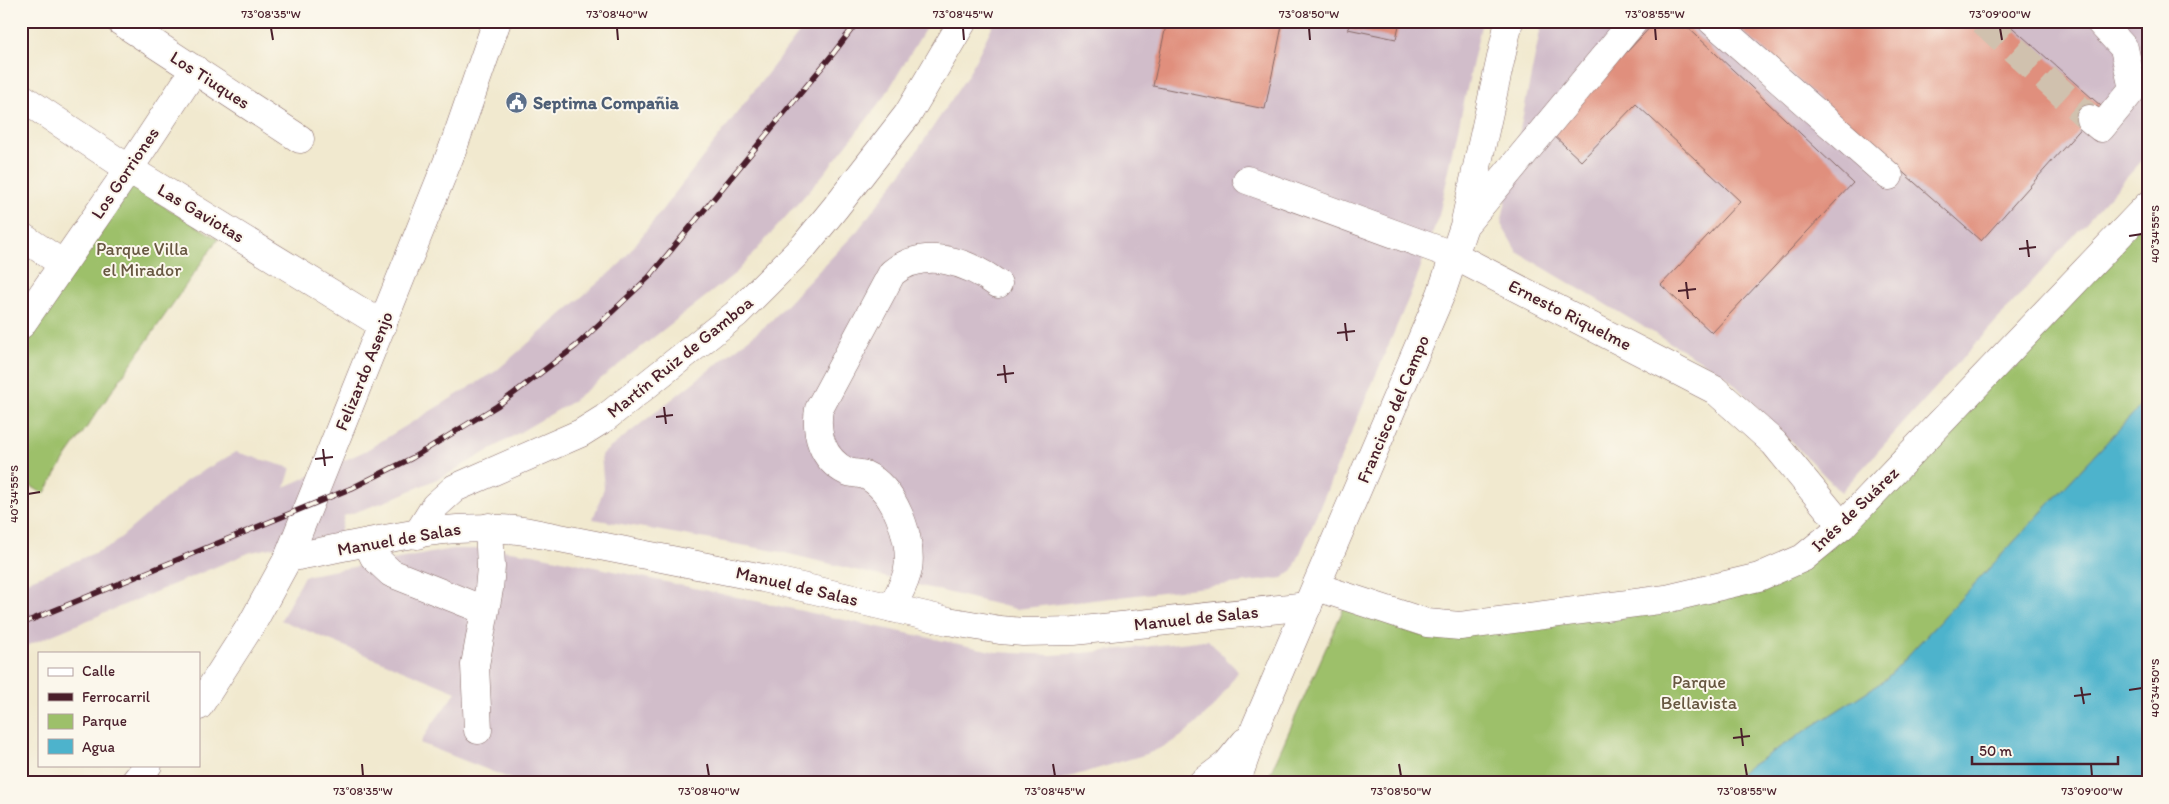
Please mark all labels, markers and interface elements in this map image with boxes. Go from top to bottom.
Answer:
text: 73°08'35"W [241,7,301,21]
text: 73°08'40"W [586,7,648,21]
text: 73°08'45"W [933,7,993,21]
text: 73°08'50"W [1279,7,1339,21]
text: 73°08'55"W [1625,7,1685,21]
text: 73°09'00"W [1969,7,2031,21]
street label: Los Tiuques [166,46,254,114]
public building icon: Septima Compañia [505,91,529,115]
place label: Septima Compañia [533,92,680,114]
street label: Los Gorriones [86,123,164,223]
street label: Las Gaviotas [154,178,248,248]
text: 40°34'55"S [2148,205,2162,263]
park label: Parque Villa el Mirador [96,238,188,281]
street label: Ernesto Riquelme [1505,274,1635,356]
street label: Martín Ruiz de Gamboa [603,291,758,423]
street label: Felizardo Asenjo [330,308,398,434]
street label: Francisco del Campo [1352,332,1434,486]
street label: Inés de Suárez [1807,462,1903,556]
text: 40°34'55"S [7,465,21,523]
street label: Manuel de Salas [335,517,463,561]
street label: Manuel de Salas [734,561,860,611]
street label: Manuel de Salas [1133,601,1259,635]
legend [38,652,200,766]
text: 40°34'50"S [2148,658,2162,717]
text: Calle [82,662,115,680]
park label: Parque Bellavista [1661,671,1738,714]
text: Ferrocarril [82,688,151,706]
text: Parque [82,712,127,730]
scale bar [1972,734,2118,766]
text: Agua [82,738,116,756]
text: 50 m [1979,742,2012,760]
text: 73°08'35"W [333,784,393,798]
text: 73°08'40"W [678,784,740,798]
text: 73°08'45"W [1025,784,1085,798]
text: 73°08'50"W [1371,784,1431,798]
text: 73°08'55"W [1717,784,1777,798]
text: 73°09'00"W [2061,784,2123,798]

